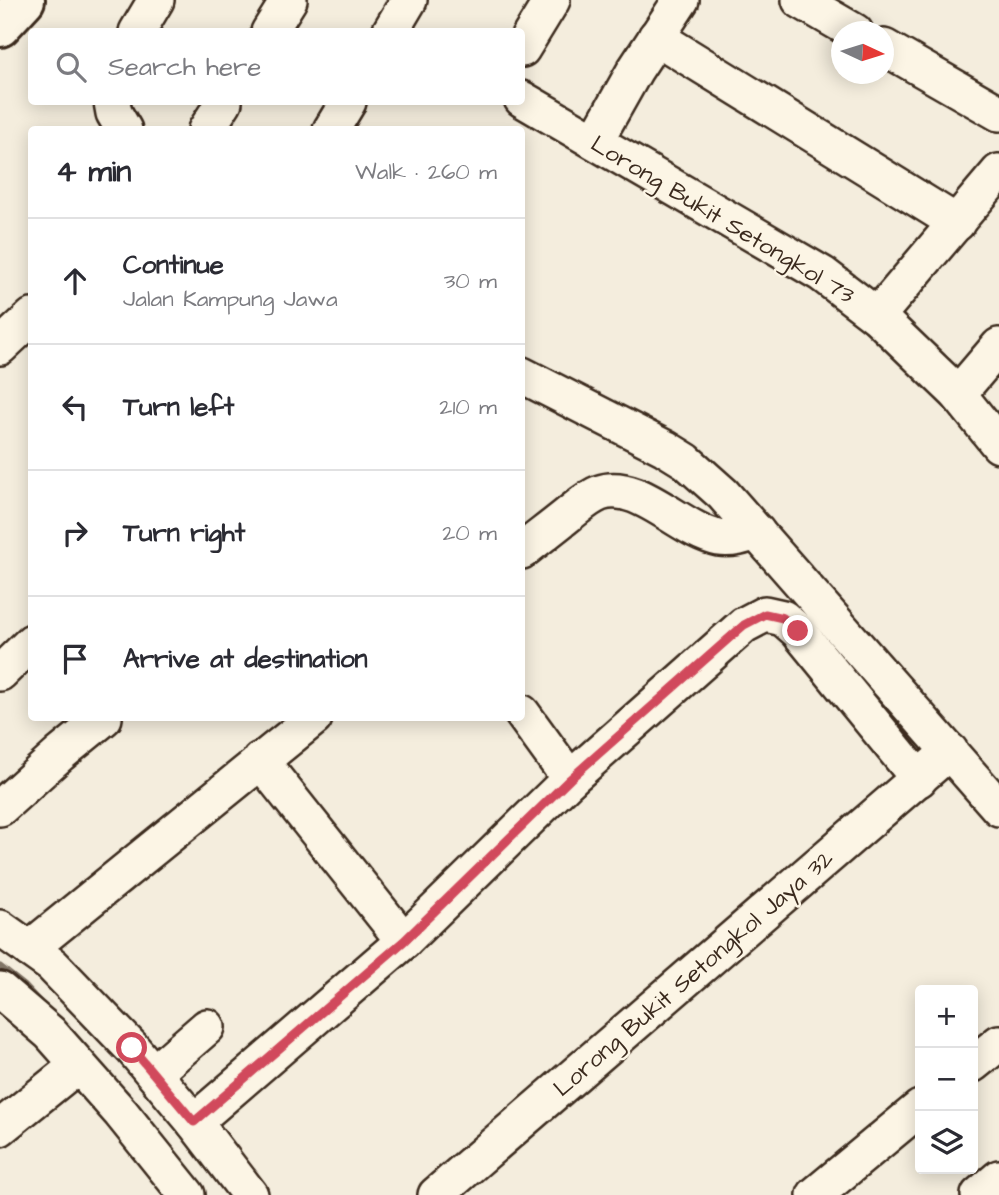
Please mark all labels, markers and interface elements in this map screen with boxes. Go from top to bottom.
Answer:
north arrow [831,21,894,84]
search box [28,28,525,105]
icon: search [52,48,90,86]
text: Search here [108,49,261,85]
street label: Lorong Bukit Setongkol 73 [584,127,861,313]
text: 4 min [56,151,131,193]
text: Walk · 260 m [355,156,497,188]
text: Continue [123,247,224,283]
icon: ahead [56,262,94,300]
text: 30 m [444,265,497,297]
text: Jalan Kampung Jawa [123,283,338,315]
icon: left [56,388,94,426]
text: Turn left [123,389,234,425]
text: 210 m [439,391,497,423]
icon: right [56,514,94,552]
text: Turn right [123,515,245,551]
text: 20 m [442,517,497,549]
route end [782,615,813,646]
icon: arrive [56,640,94,678]
text: Arrive at destination [123,641,368,677]
street label: Lorong Bukit Setongkol Jaya 32 [546,842,842,1106]
map controls [915,985,978,1174]
button: + [915,985,978,1048]
route start [116,1032,147,1063]
button: − [915,1048,978,1111]
button: layers [915,1111,978,1174]

